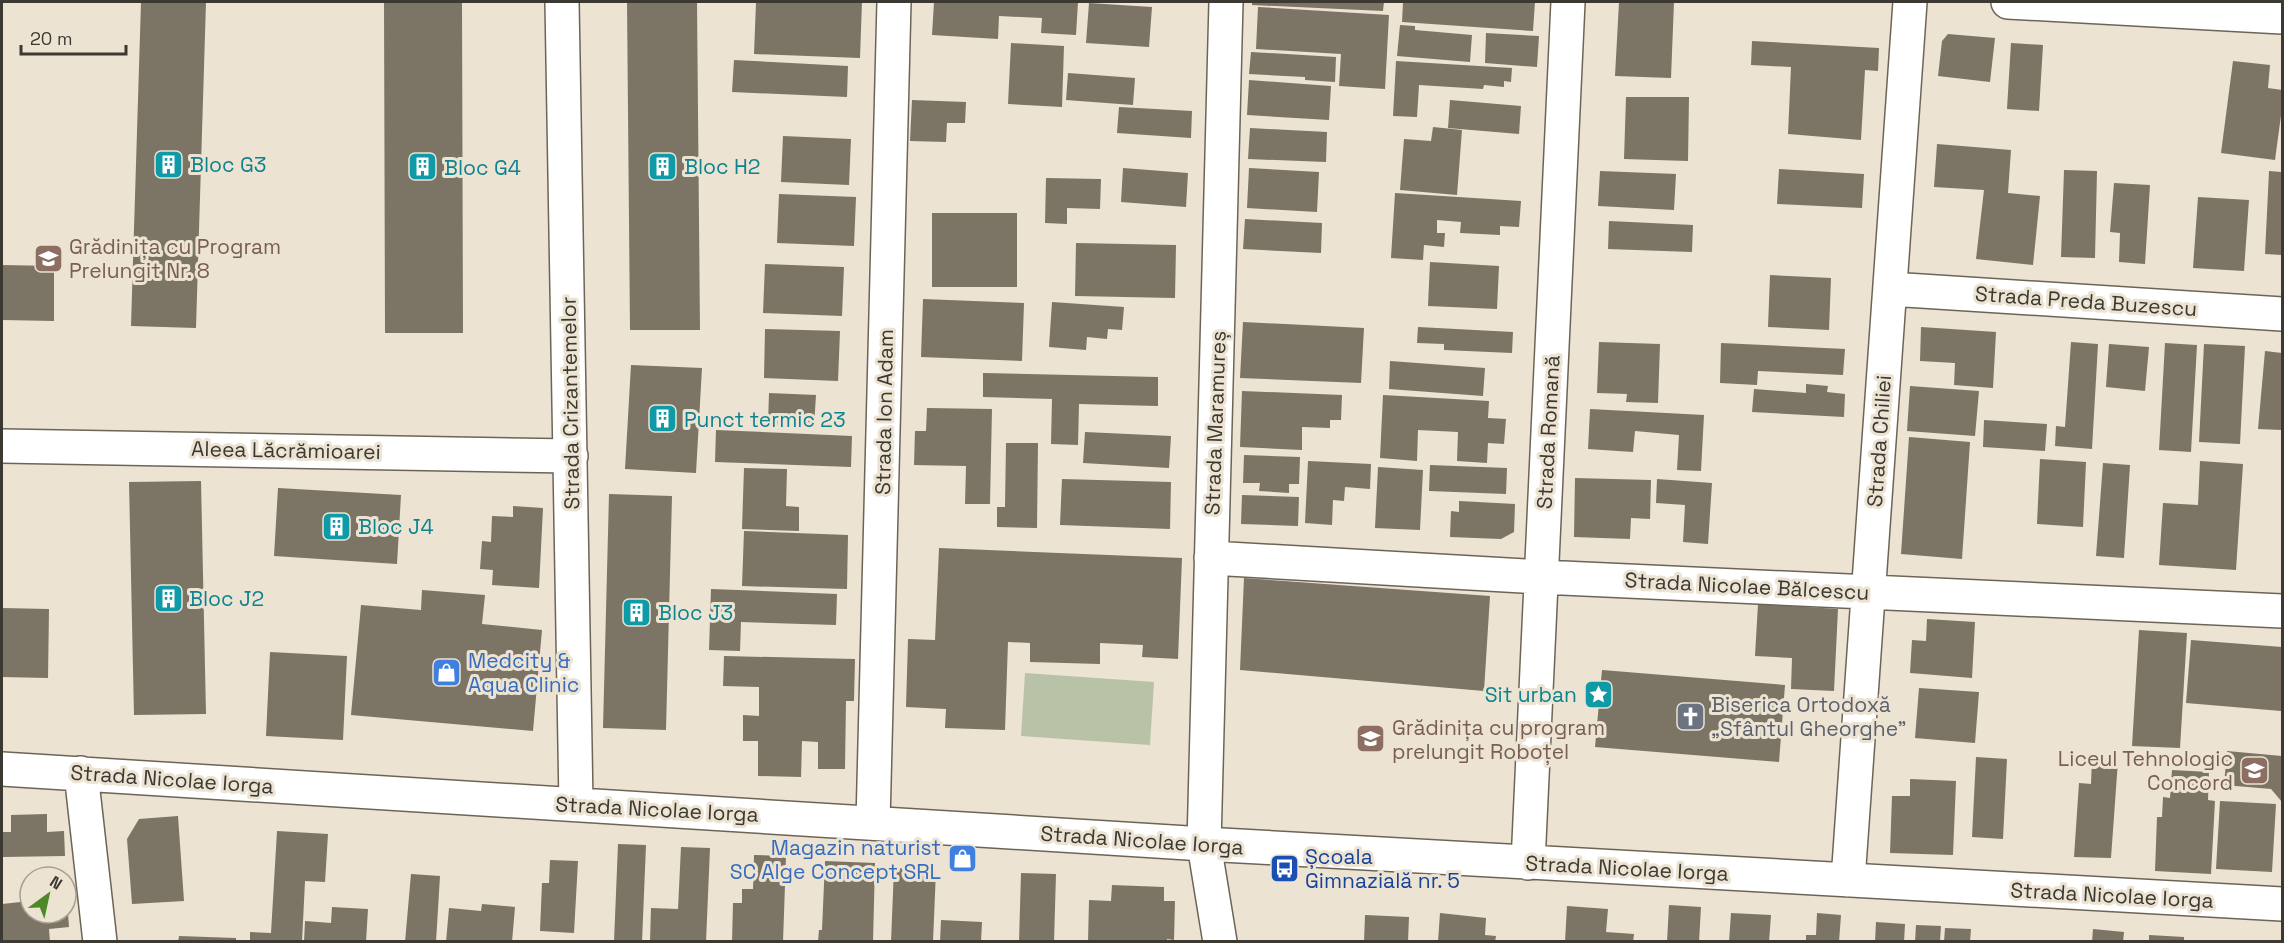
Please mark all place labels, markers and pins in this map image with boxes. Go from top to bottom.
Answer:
building icon: Bloc G3 [153,148,185,180]
building icon: Bloc H2 [647,150,679,182]
place label: Bloc G3 [190,151,267,178]
building icon: Bloc G4 [407,151,439,183]
place label: Bloc H2 [684,153,760,180]
place label: Bloc G4 [444,154,521,181]
place label: Grădinița cu Program Prelungit Nr. 8 [69,233,281,284]
school or university icon: Grădinița cu Program Prelungit Nr. 8 [32,242,64,274]
building icon: Punct termic 23 [647,403,679,435]
place label: Punct termic 23 [684,406,846,433]
building icon: Bloc J4 [321,510,353,542]
place label: Bloc J4 [358,513,434,540]
building icon: Bloc J2 [152,582,184,614]
place label: Bloc J2 [189,585,264,612]
building icon: Bloc J3 [621,596,653,628]
place label: Bloc J3 [658,599,733,626]
place label: Medcity & Aqua Clinic [468,647,579,698]
shop icon: Medcity & Aqua Clinic [431,656,463,688]
place icon: Sit urban [1582,678,1614,710]
place label: Sit urban [1485,681,1577,708]
place label: Biserica Ortodoxă „Sfântul Gheorghe” [1711,691,1906,742]
church icon: Biserica Ortodoxă „Sfântul Gheorghe” [1674,700,1706,732]
place label: Grădinița cu program prelungit Roboțel [1392,714,1605,765]
school or university icon: Grădinița cu program prelungit Roboțel [1355,723,1387,755]
place label: Liceul Tehnologic Concord [2058,745,2233,796]
school or university icon: Liceul Tehnologic Concord [2238,754,2270,786]
place label: Magazin naturist SC Alge Concept SRL [730,834,941,885]
shop icon: Magazin naturist SC Alge Concept SRL [946,843,978,875]
place label: Școala Gimnazială nr. 5 [1305,843,1460,894]
bus stop icon: Școala Gimnazială nr. 5 [1268,852,1300,884]

